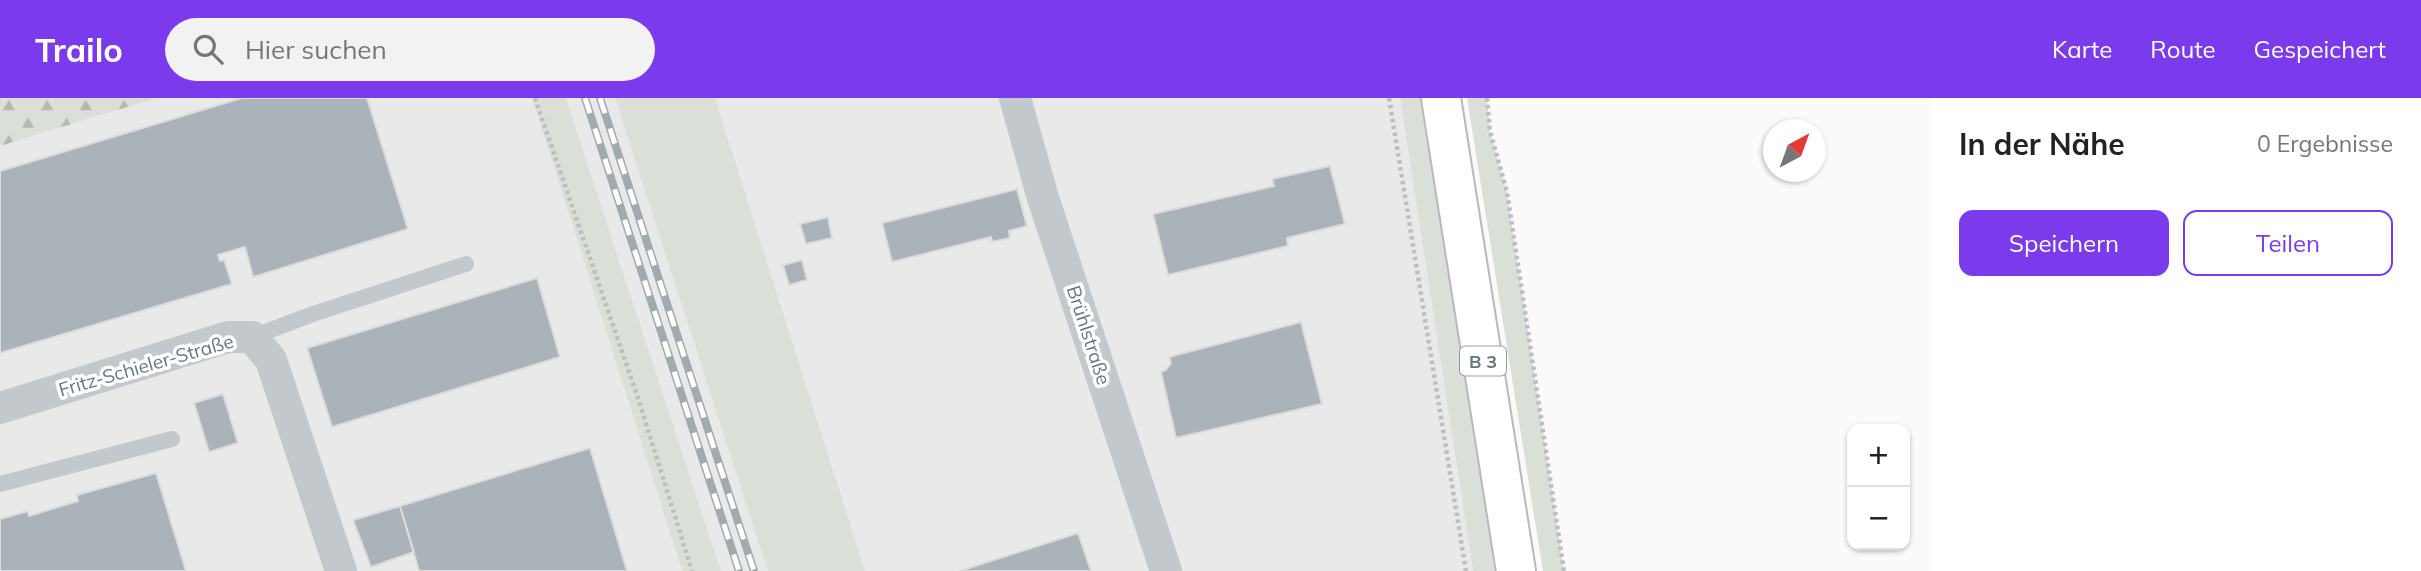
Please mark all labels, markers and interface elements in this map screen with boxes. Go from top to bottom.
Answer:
search box [165,18,655,81]
text: Trailo [35,29,123,70]
icon: search [189,30,227,68]
text: Hier suchen [245,33,387,66]
text: Karte [2052,34,2112,64]
text: Route [2150,34,2216,64]
text: Gespeichert [2254,34,2386,64]
north arrow [1763,119,1826,182]
text: In der Nähe [1959,125,2125,163]
text: 0 Ergebnisse [2257,129,2393,158]
button: Speichern [1959,210,2169,276]
button: Teilen [2183,210,2393,276]
street label: Brühlstraße [1062,282,1116,388]
street label: Fritz-Schieler-Straße [56,329,236,401]
road number: B 3 [1460,346,1506,376]
map controls [1847,424,1910,550]
button: + [1847,424,1910,487]
button: − [1847,487,1910,550]

